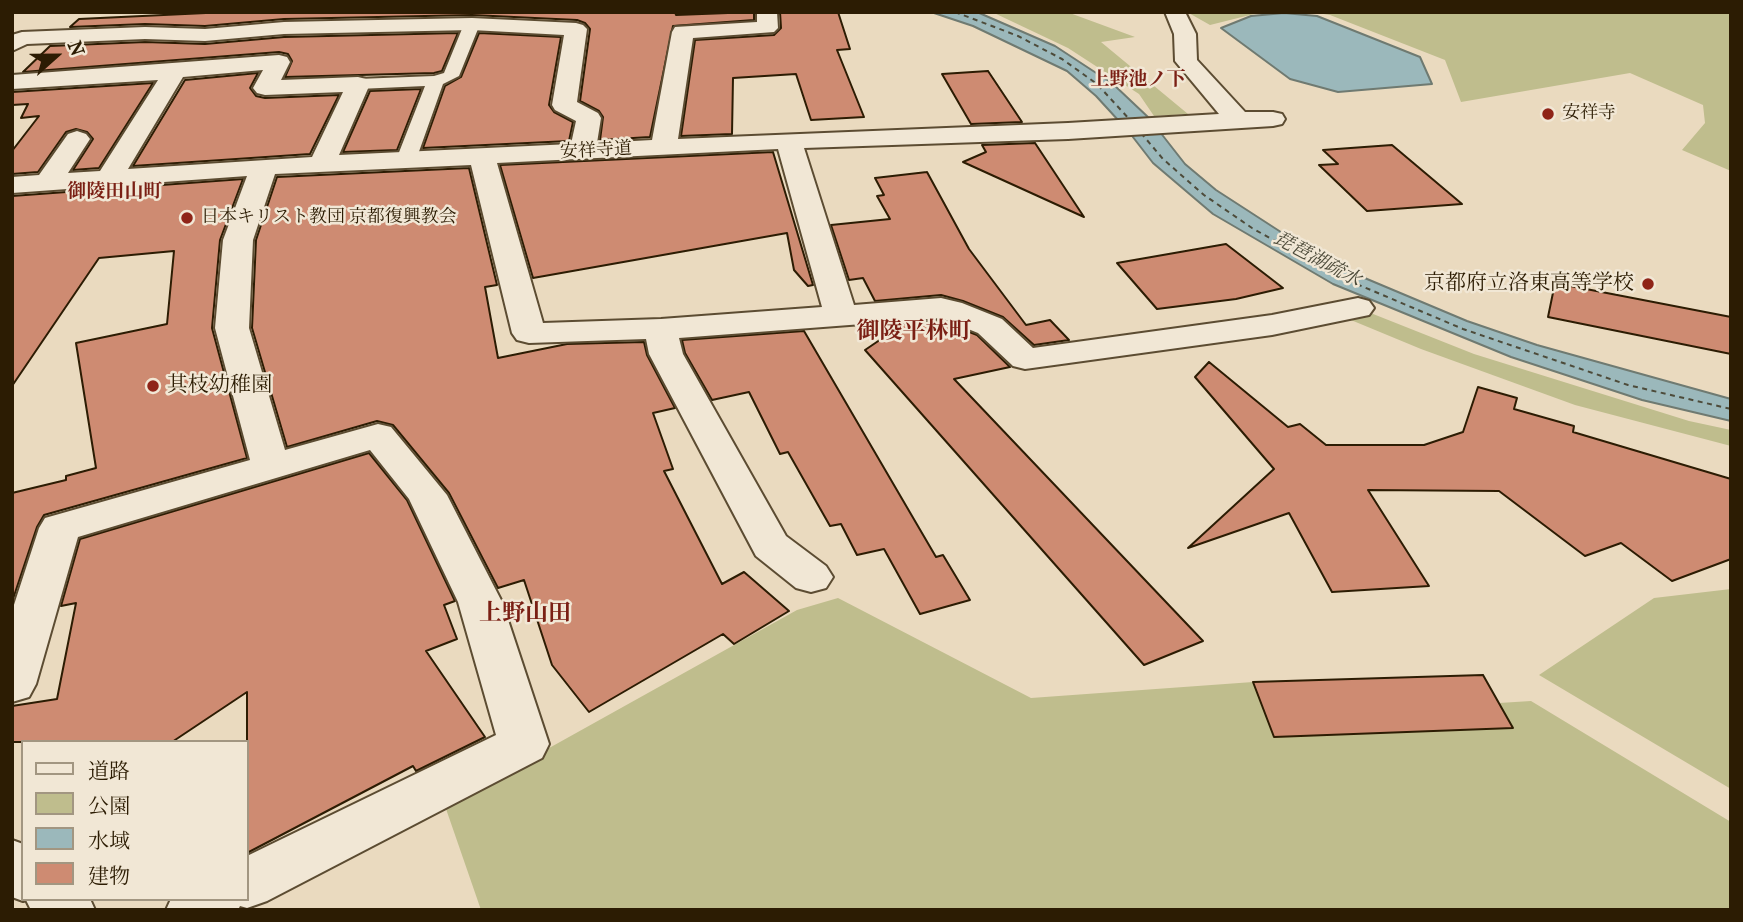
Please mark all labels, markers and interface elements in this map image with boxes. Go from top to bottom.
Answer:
north arrow [21,21,91,91]
text: N [63,38,88,59]
district label: 上野池ノ下 [1091,69,1185,91]
place label: 安祥寺 [1562,103,1616,125]
marker: 安祥寺 [1540,106,1556,122]
street label: 安祥寺道 [559,138,633,164]
district label: 御陵田山町 [68,181,162,203]
place label: 日本キリスト教団 京都復興教会 [201,207,457,229]
marker: 日本キリスト教団 京都復興教会 [179,210,195,226]
water label: 琵琶湖疏水 [1270,228,1364,292]
place label: 京都府立洛東高等学校 [1424,271,1634,297]
marker: 京都府立洛東高等学校 [1640,276,1656,292]
district label: 御陵平林町 [857,318,971,346]
place label: 其枝幼稚園 [167,373,272,399]
marker: 其枝幼稚園 [145,378,161,394]
district label: 上野山田 [479,600,571,628]
legend [21,740,248,901]
text: 道路 [88,759,130,783]
text: 公園 [88,794,130,818]
text: 水域 [88,829,130,853]
text: 建物 [88,864,130,888]

